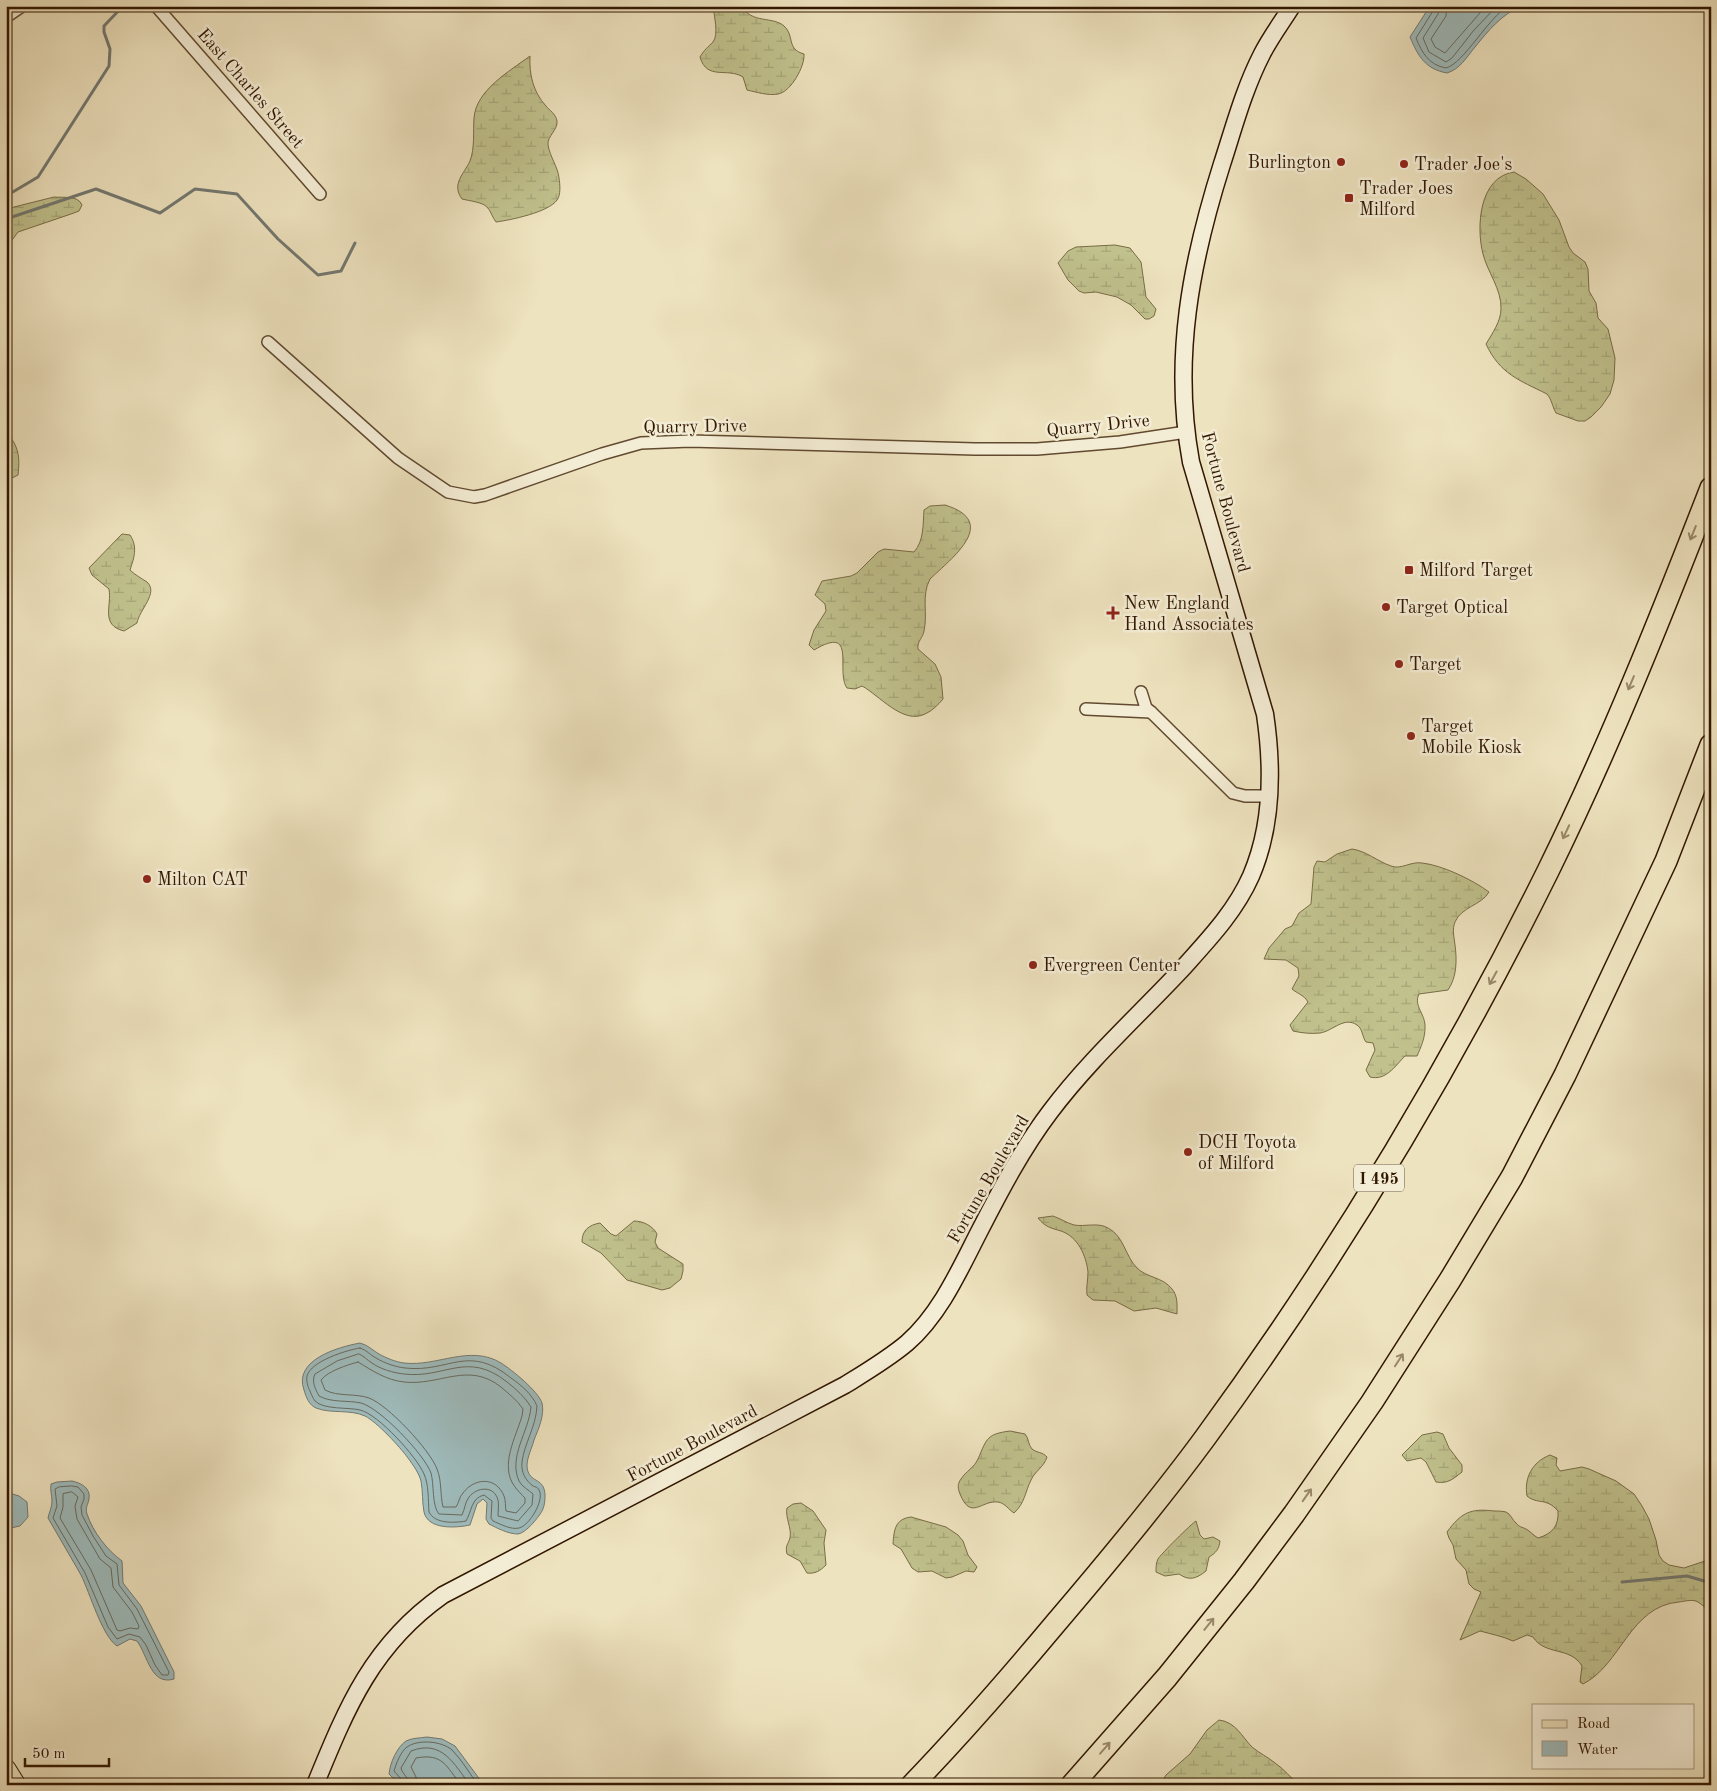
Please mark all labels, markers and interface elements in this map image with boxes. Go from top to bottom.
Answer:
street label: East Charles Street [194,25,307,152]
place label: Burlington [1247,154,1331,172]
marker: Burlington [1335,156,1347,168]
place label: Trader Joe's [1414,156,1512,174]
marker: Trader Joe's [1398,158,1410,170]
place label: Trader Joes Milford [1359,180,1453,219]
marker: Trader Joes Milford [1343,192,1355,204]
street label: Quarry Drive [1046,412,1151,440]
street label: Quarry Drive [643,417,747,437]
street label: Fortune Boulevard [1198,430,1252,575]
one-way arrow [1687,525,1697,540]
place label: Milford Target [1419,562,1533,580]
marker: Milford Target [1403,564,1415,576]
place label: New England Hand Associates [1124,595,1254,634]
place label: Target Optical [1396,599,1508,617]
marker: Target Optical [1380,601,1392,613]
marker: New England Hand Associates [1106,606,1120,620]
place label: Target [1409,656,1462,674]
marker: Target [1393,658,1405,670]
one-way arrow [1626,675,1636,690]
place label: Target Mobile Kiosk [1421,718,1522,757]
marker: Target Mobile Kiosk [1405,730,1417,742]
one-way arrow [1560,824,1570,839]
place label: Milton CAT [157,871,248,889]
marker: Milton CAT [141,873,153,885]
place label: Evergreen Center [1043,957,1181,975]
marker: Evergreen Center [1027,959,1039,971]
one-way arrow [1488,970,1498,984]
street label: Fortune Boulevard [945,1112,1033,1247]
place label: DCH Toyota of Milford [1198,1134,1297,1173]
marker: DCH Toyota of Milford [1182,1146,1194,1158]
road number: I 495 [1354,1164,1404,1192]
one-way arrow [1394,1354,1404,1368]
street label: Fortune Boulevard [624,1402,761,1486]
one-way arrow [1302,1488,1312,1502]
one-way arrow [1204,1618,1215,1631]
legend [1532,1704,1694,1768]
text: Road [1577,1717,1611,1732]
scale bar [25,1736,109,1768]
one-way arrow [1099,1742,1110,1755]
text: Water [1577,1743,1618,1758]
text: 50 m [32,1747,66,1762]

